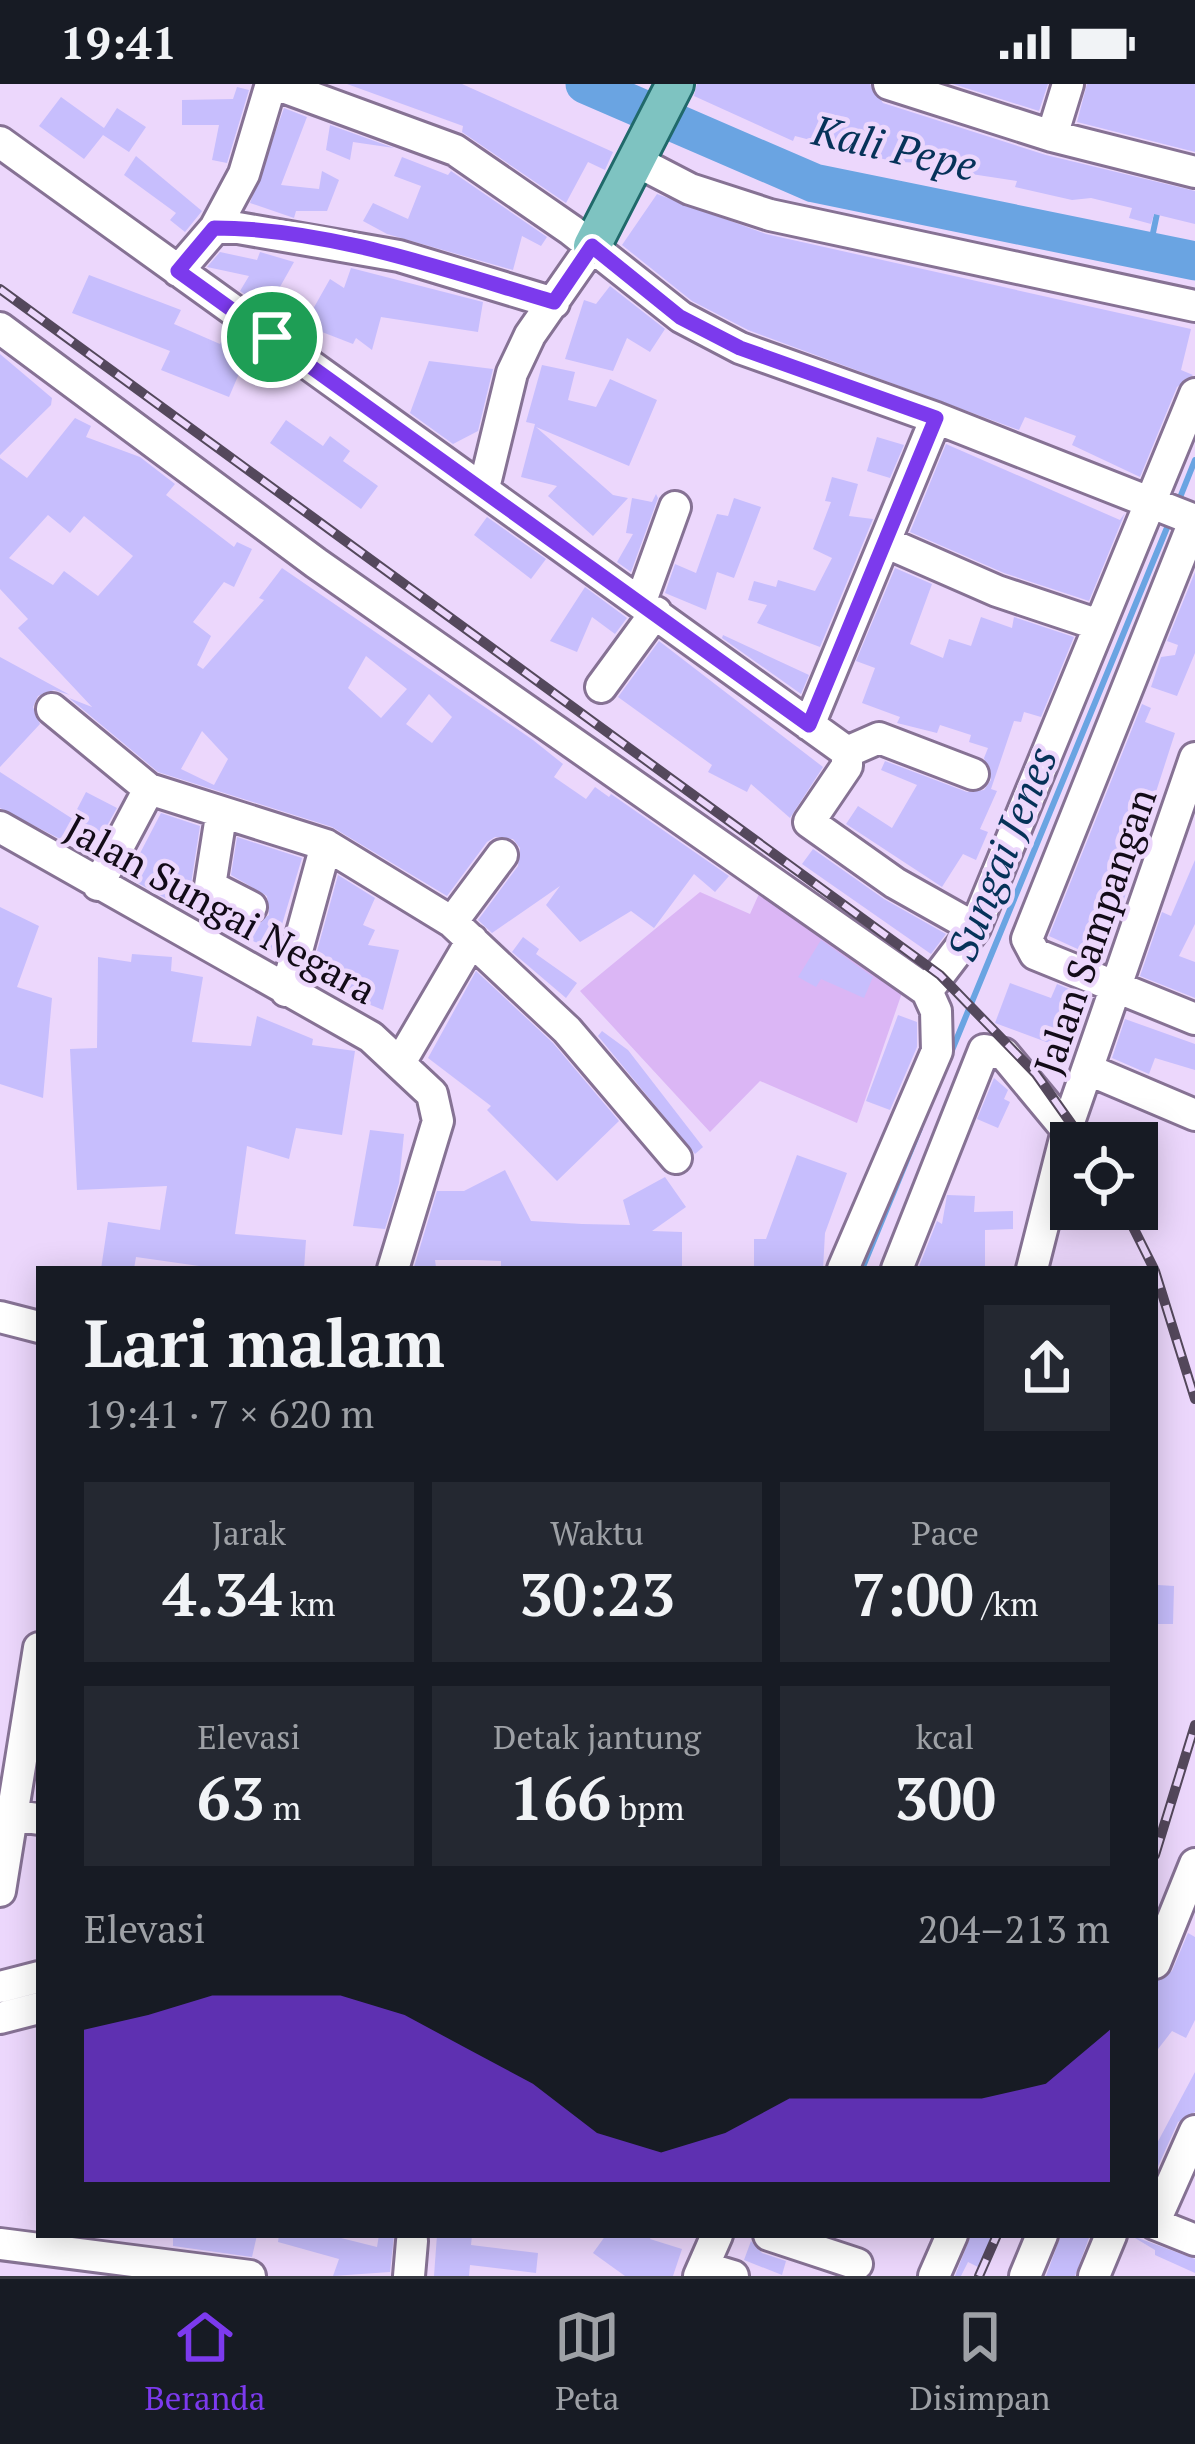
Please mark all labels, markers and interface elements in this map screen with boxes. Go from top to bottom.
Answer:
text: 19:41 [60,12,177,72]
water label: Kali Pepe [806,101,983,193]
pin [221,286,323,388]
icon: arrive [239,304,305,370]
water label: Sungai Jenes [933,738,1069,968]
street label: Jalan Sampangan [1021,781,1167,1081]
street label: Jalan Sungai Negara [56,801,386,1015]
map controls [1050,1122,1158,1230]
button: locate [1050,1122,1158,1230]
text: Lari malam [84,1298,445,1386]
button: share [984,1305,1110,1431]
text: 19:41 · 7 × 620 m [84,1387,374,1439]
text: Jarak [212,1511,286,1554]
text: Waktu [550,1511,644,1554]
text: Pace [911,1511,979,1554]
text: 4.34 [163,1554,282,1633]
text: 30:23 [519,1554,675,1633]
text: 7:00 [851,1554,974,1633]
text: km [282,1582,336,1625]
text: /km [974,1582,1039,1625]
text: Elevasi [198,1715,300,1758]
text: Detak jantung [493,1715,701,1758]
text: kcal [916,1715,974,1758]
text: 63 [197,1758,265,1837]
text: 166 [510,1758,611,1837]
text: 300 [894,1758,996,1837]
text: m [265,1786,301,1829]
text: bpm [611,1786,684,1829]
text: Elevasi [84,1902,205,1954]
text: 204–213 m [918,1902,1110,1954]
tab: Beranda [145,2304,265,2419]
tab: Peta [554,2304,620,2419]
tab: Disimpan [909,2304,1050,2419]

